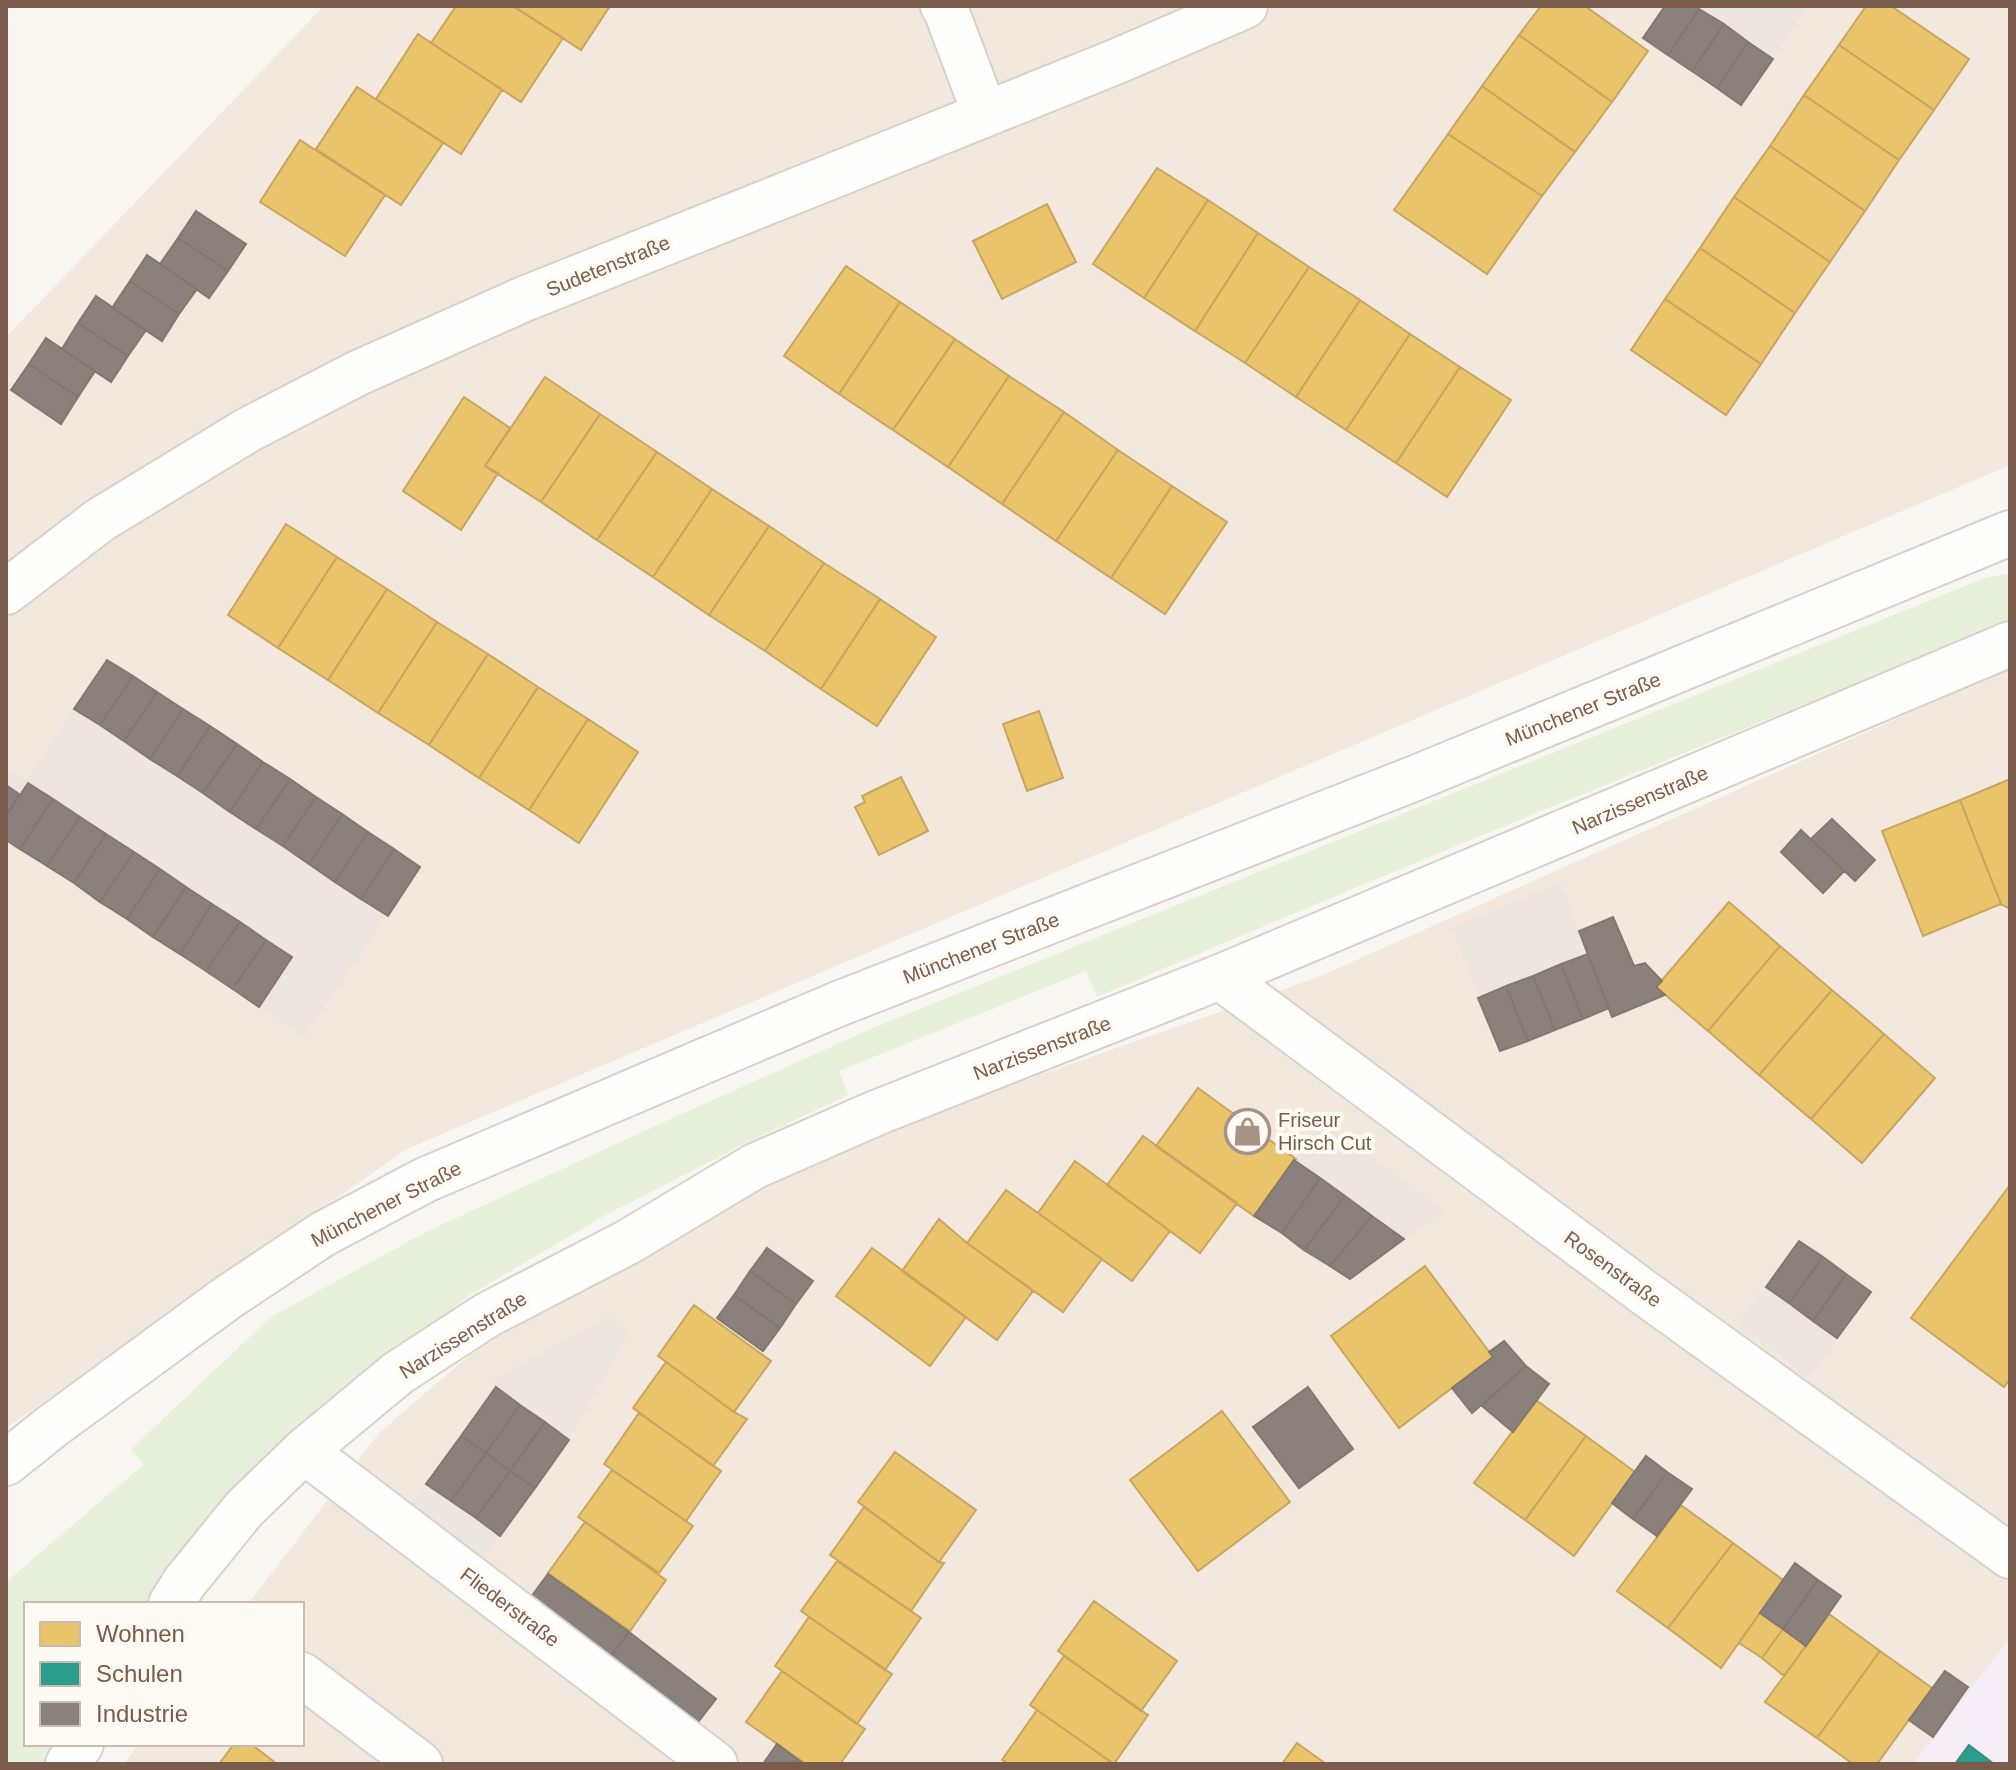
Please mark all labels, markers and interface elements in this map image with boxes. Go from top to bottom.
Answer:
street label: Sudetenstraße [543,231,673,301]
street label: Münchener Straße [1502,668,1664,750]
street label: Narzissenstraße [1569,761,1711,839]
street label: Münchener Straße [900,908,1062,988]
street label: Narzissenstraße [970,1012,1114,1084]
shop icon: Friseur Hirsch Cut [1223,1108,1271,1156]
place label: Friseur Hirsch Cut [1278,1109,1372,1154]
street label: Münchener Straße [307,1157,465,1251]
street label: Rosenstraße [1560,1226,1666,1312]
street label: Narzissenstraße [395,1287,531,1383]
street label: Fliederstraße [456,1563,564,1651]
legend [24,1602,304,1746]
text: Wohnen [96,1620,185,1647]
text: Schulen [96,1660,183,1687]
text: Industrie [96,1700,188,1727]

